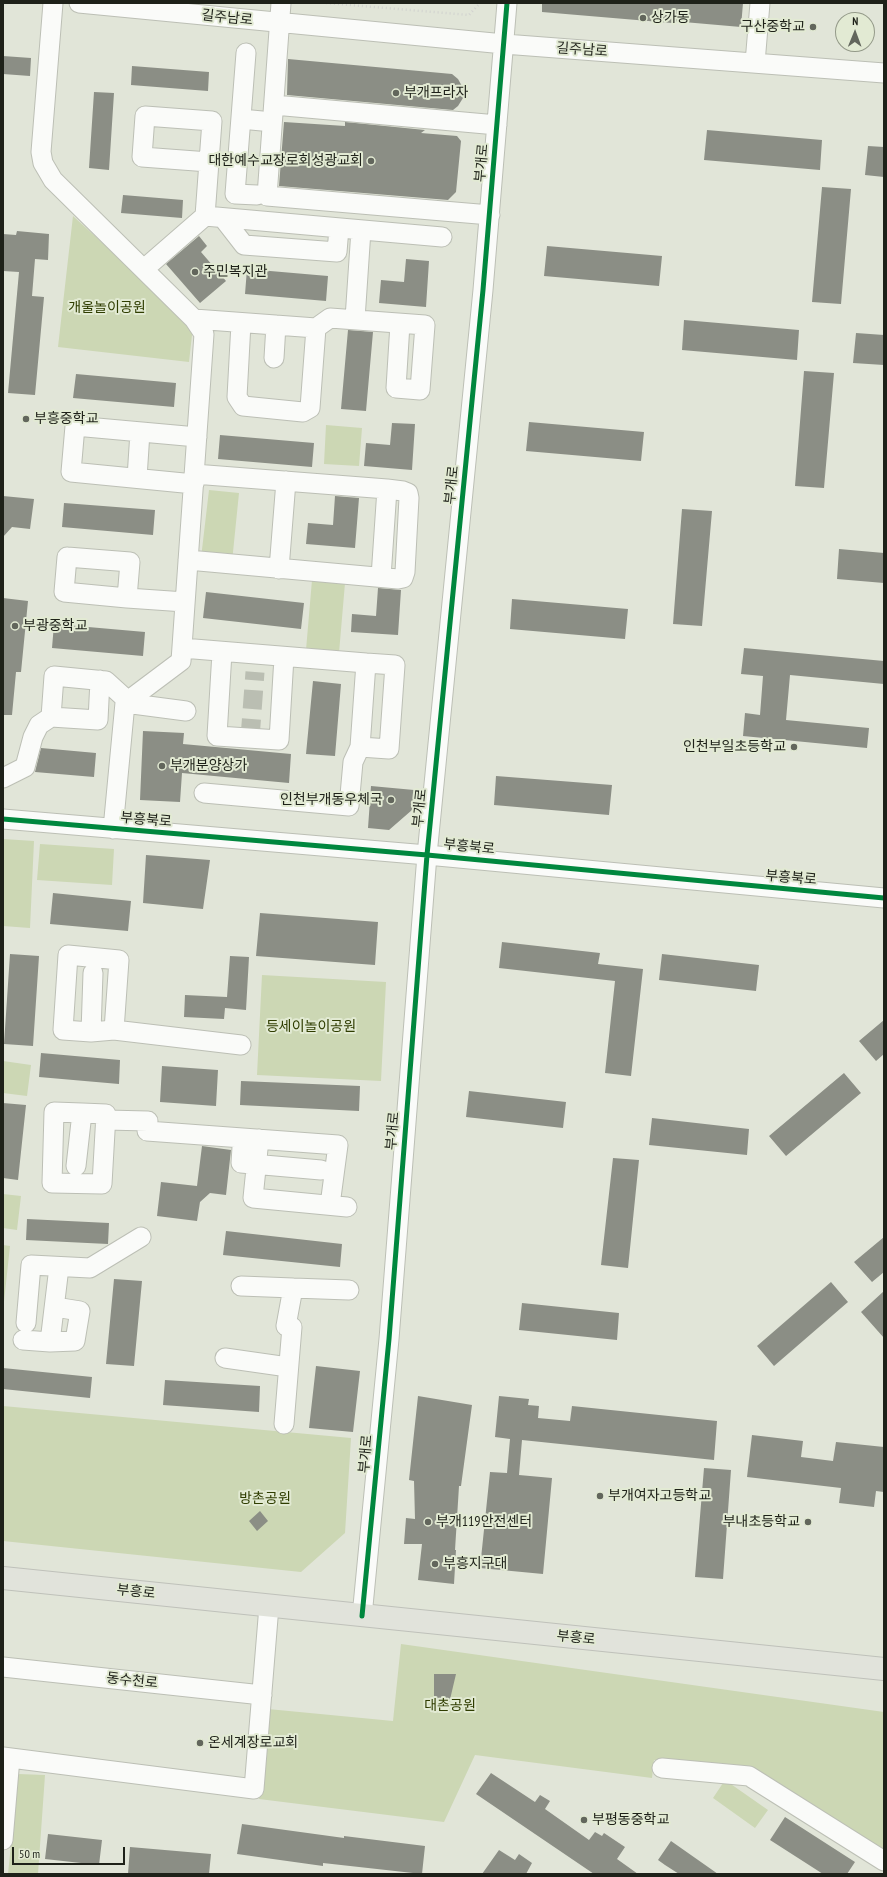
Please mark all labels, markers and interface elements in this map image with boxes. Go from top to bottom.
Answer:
street label: 길주남로 [201,7,253,29]
place label: 상가동 [651,10,690,26]
north arrow [835,12,875,52]
marker: 상가동 [638,13,648,23]
text: N [852,14,858,28]
place label: 구산중학교 [741,19,805,35]
marker: 구산중학교 [808,22,818,32]
street label: 길주남로 [556,40,608,60]
place label: 부개프라자 [404,85,468,101]
marker: 부개프라자 [391,88,401,98]
street label: 부개로 [472,143,492,183]
place label: 대한예수교장로회성광교회 [208,153,363,169]
marker: 대한예수교장로회성광교회 [366,156,376,166]
place label: 주민복지관 [203,264,267,280]
marker: 주민복지관 [190,267,200,277]
park label: 개울놀이공원 [68,300,146,316]
place label: 부흥중학교 [34,411,98,427]
marker: 부흥중학교 [21,414,31,424]
street label: 부개로 [442,465,462,505]
place label: 부광중학교 [23,618,87,634]
marker: 부광중학교 [10,621,20,631]
place label: 인천부일초등학교 [683,739,786,755]
marker: 인천부일초등학교 [789,742,799,752]
place label: 부개분양상가 [170,758,247,774]
marker: 부개분양상가 [157,761,167,771]
street label: 부개로 [410,788,430,828]
place label: 인천부개동우체국 [280,792,383,808]
marker: 인천부개동우체국 [386,795,396,805]
street label: 부흥북로 [120,809,172,831]
street label: 부흥북로 [443,836,495,858]
street label: 부흥북로 [765,867,817,889]
park label: 등세이놀이공원 [266,1019,356,1035]
street label: 부개로 [383,1111,403,1151]
street label: 부개로 [356,1434,376,1474]
place label: 부개여자고등학교 [608,1488,711,1504]
park label: 방촌공원 [239,1491,291,1507]
marker: 부개여자고등학교 [595,1491,605,1501]
place label: 부개119안전센터 [436,1514,532,1530]
place label: 부내초등학교 [723,1514,800,1530]
marker: 부개119안전센터 [423,1517,433,1527]
marker: 부내초등학교 [803,1517,813,1527]
place label: 부흥지구대 [443,1556,507,1572]
marker: 부흥지구대 [430,1559,440,1569]
street label: 부흥로 [116,1582,156,1602]
street label: 부흥로 [556,1628,596,1648]
street label: 동수천로 [106,1670,158,1692]
park label: 대촌공원 [424,1698,476,1714]
place label: 온세계장로교회 [208,1735,298,1751]
marker: 온세계장로교회 [195,1738,205,1748]
place label: 부평동중학교 [592,1812,669,1828]
marker: 부평동중학교 [579,1815,589,1825]
scale bar [14,1839,127,1865]
text: 50 m [19,1846,40,1861]

